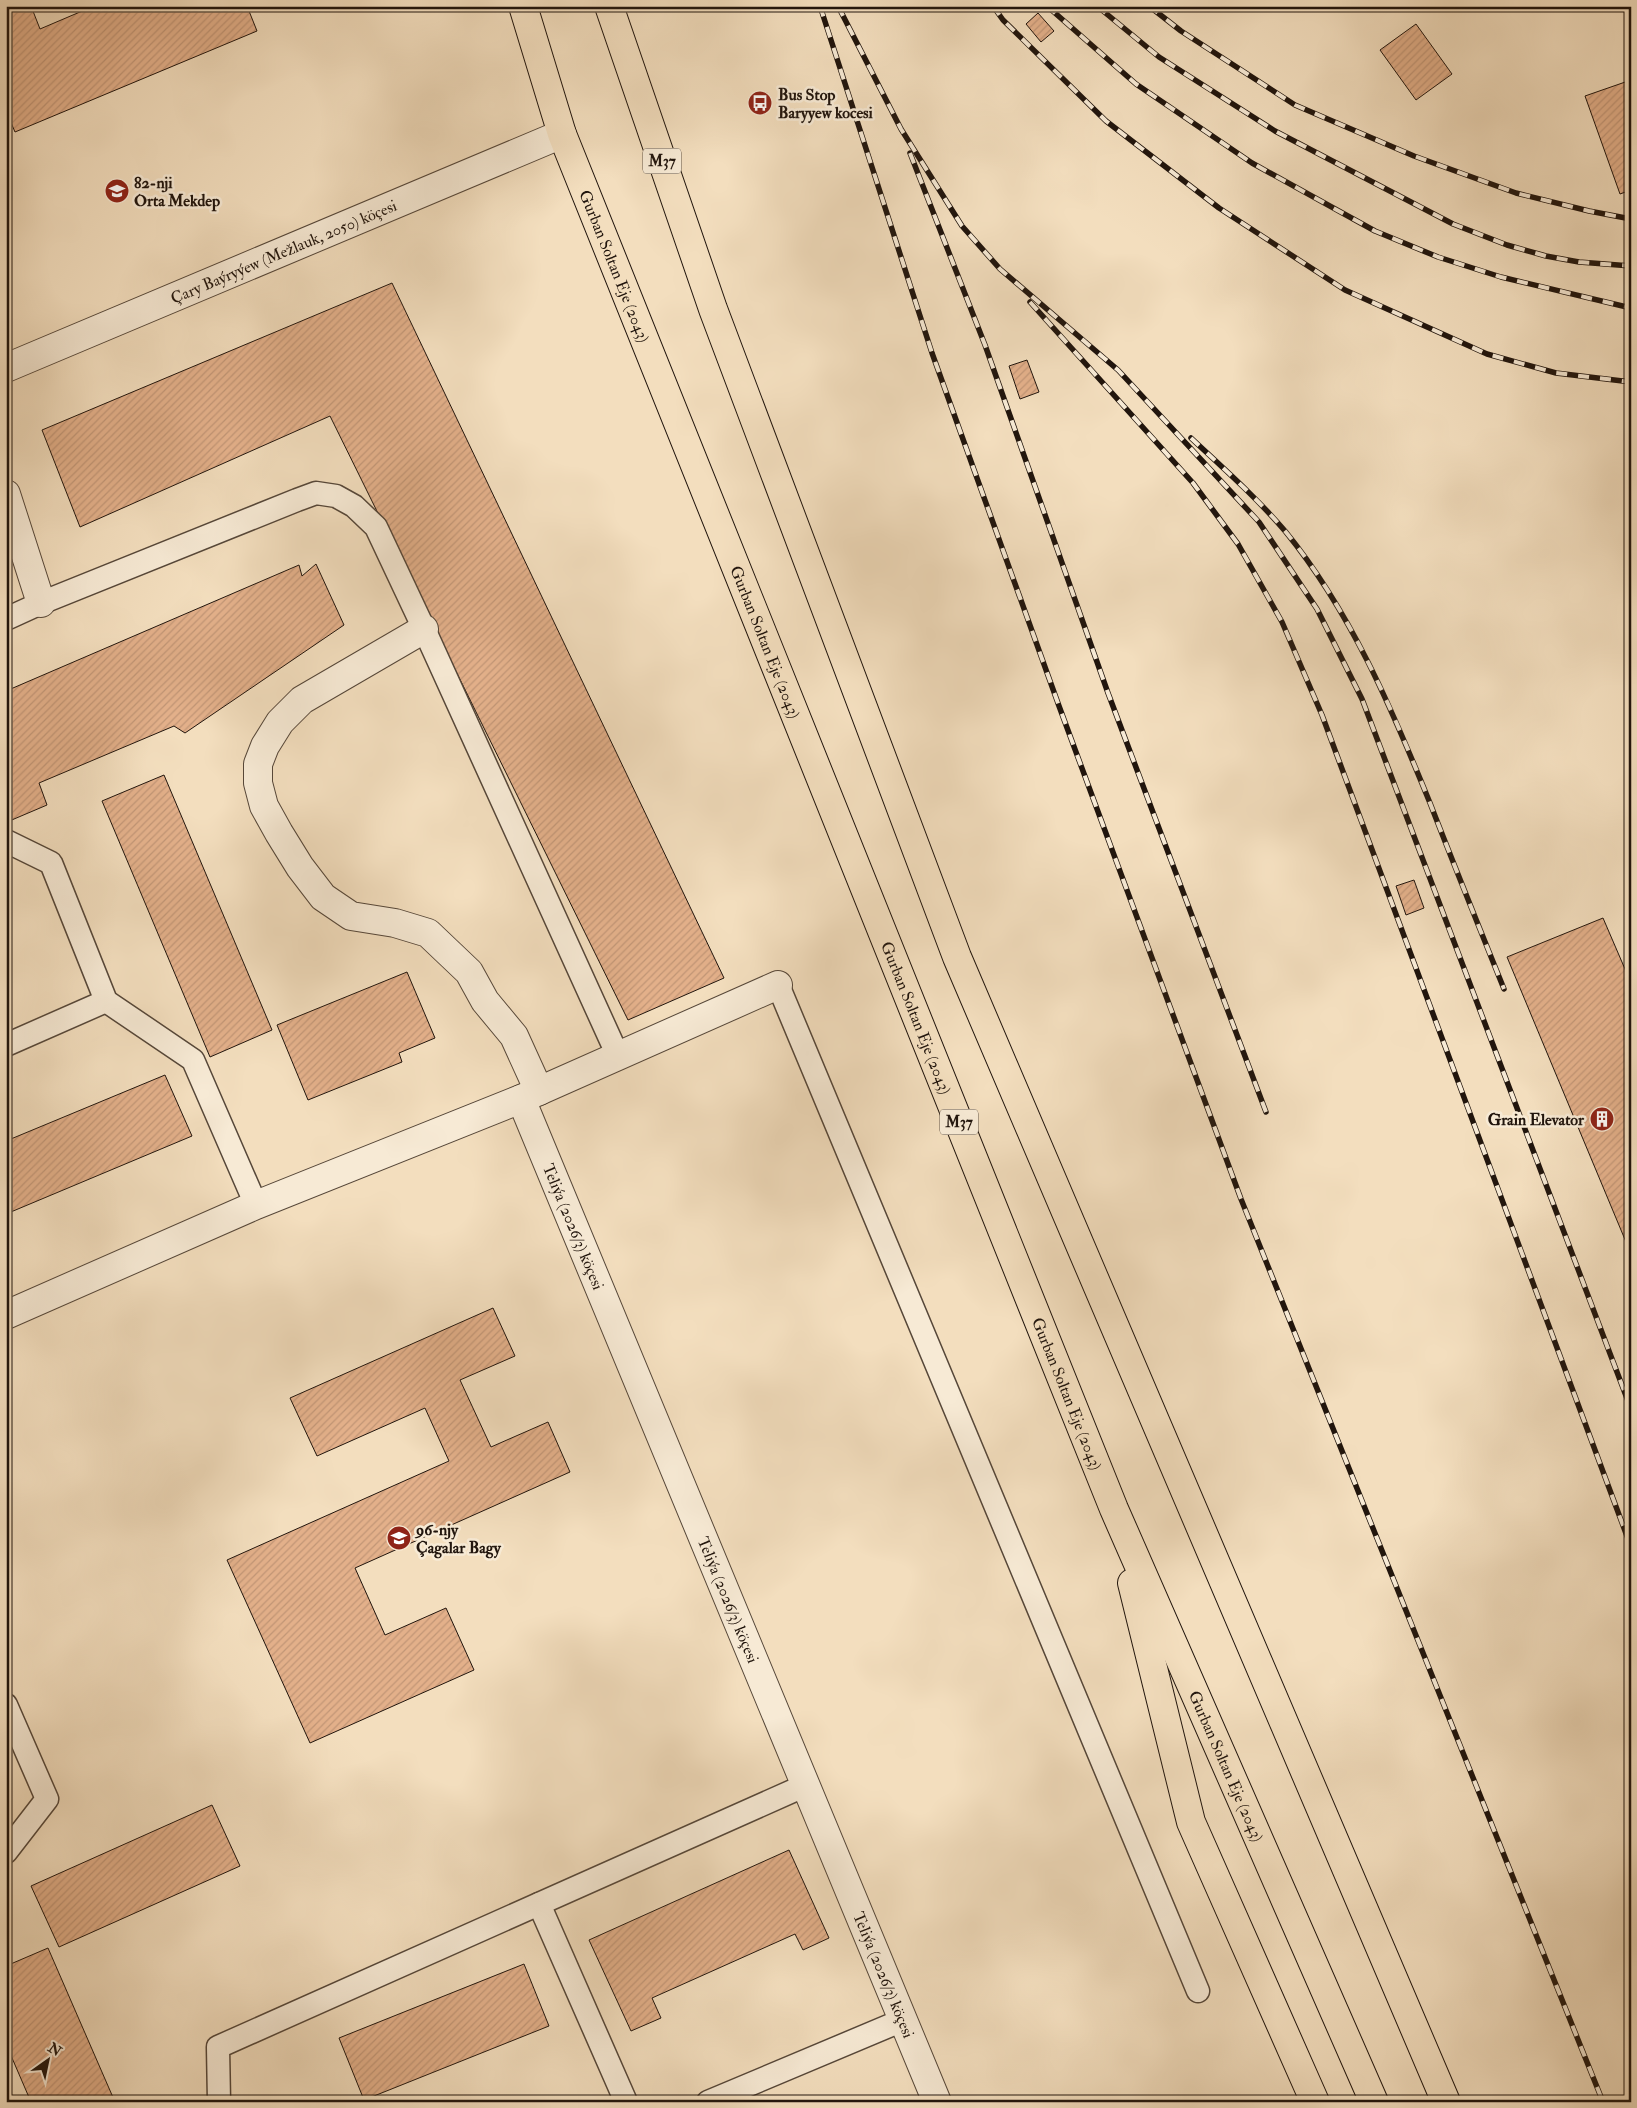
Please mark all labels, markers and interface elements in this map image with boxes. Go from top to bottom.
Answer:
place label: Bus Stop Baryyew kocesi [778,85,874,124]
bus stop icon: Bus Stop Baryyew kocesi [747,90,773,116]
road number: M37 [643,148,681,174]
place label: 82-nji Orta Mekdep [134,173,220,212]
school or university icon: 82-nji Orta Mekdep [104,178,130,204]
street label: Gurban Soltan Eje (2043) [574,187,654,346]
street label: Çary Baýryýew (Mežlauk, 2050) köçesi [168,196,400,309]
street label: Gurban Soltan Eje (2043) [725,563,805,721]
street label: Gurban Soltan Eje (2043) [876,939,955,1097]
building icon: Grain Elevator [1589,1106,1615,1132]
road number: M37 [940,1110,978,1134]
place label: Grain Elevator [1488,1110,1585,1130]
street label: Teliýa (2026/3) köçesi [538,1161,608,1293]
street label: Gurban Soltan Eje (2043) [1027,1315,1106,1473]
place label: 96-njy Çagalar Bagy [414,1520,502,1559]
school or university icon: 96-njy Çagalar Bagy [386,1525,412,1551]
street label: Teliýa (2026/3) köçesi [693,1534,763,1666]
street label: Gurban Soltan Eje (2043) [1184,1688,1268,1845]
street label: Teliýa (2026/3) köçesi [848,1909,918,2041]
north arrow [22,2036,72,2086]
text: N [44,2038,65,2060]

